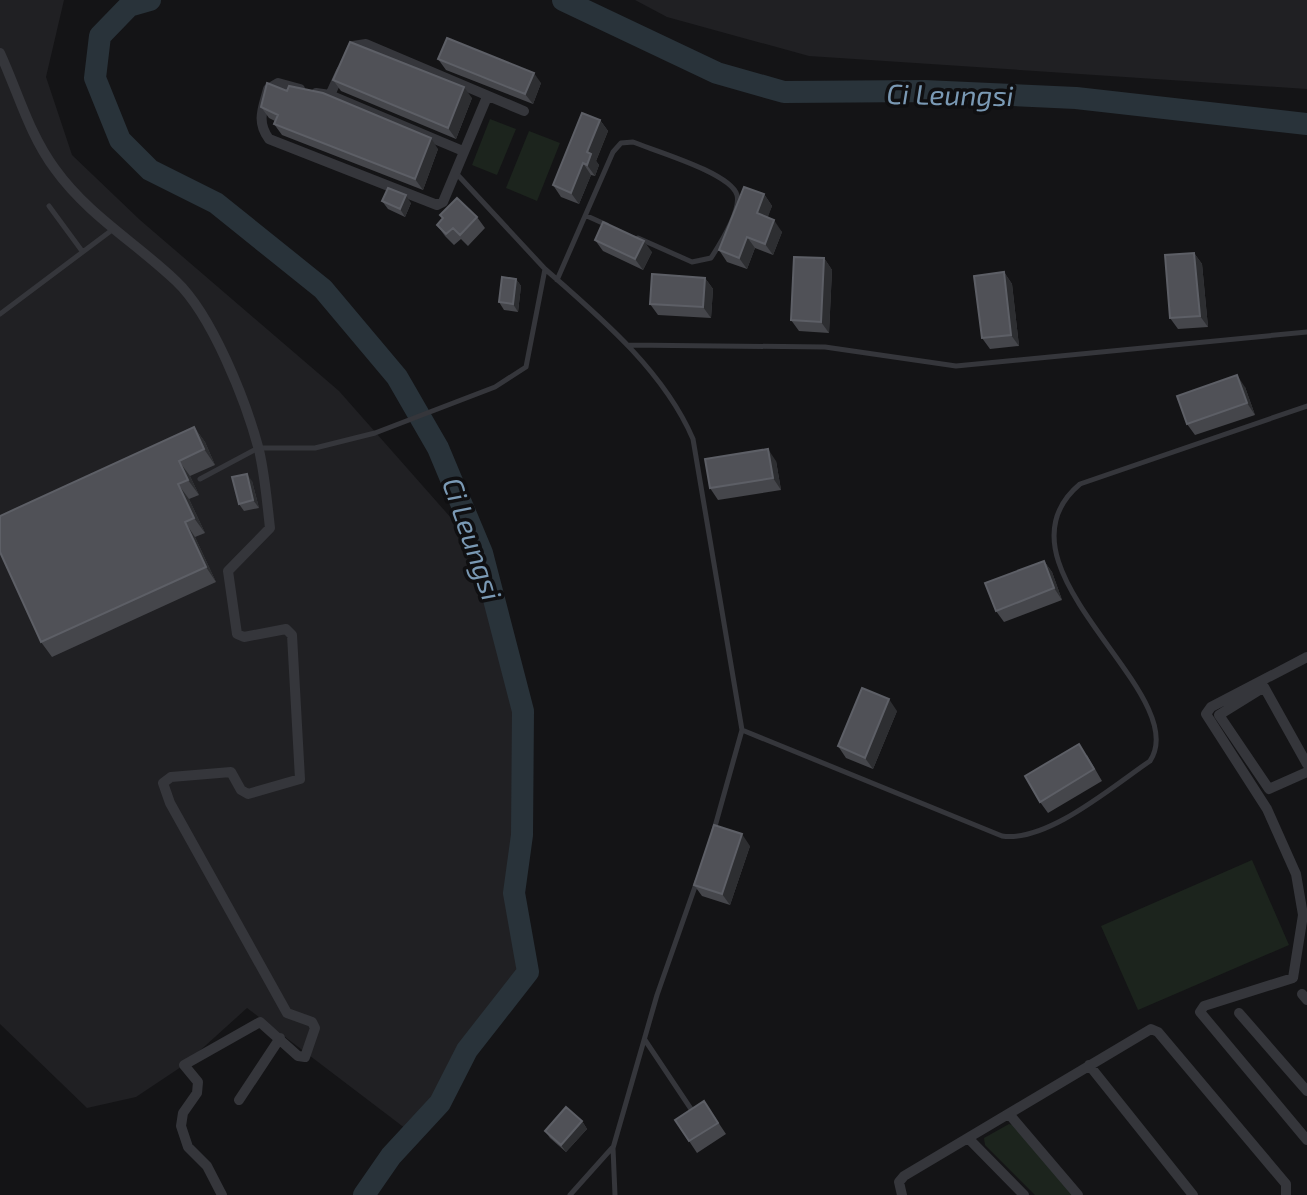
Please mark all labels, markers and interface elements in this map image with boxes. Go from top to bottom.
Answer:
water label: Ci Leungsi [886,76,1014,112]
water label: Ci Leungsi [436,473,510,604]

